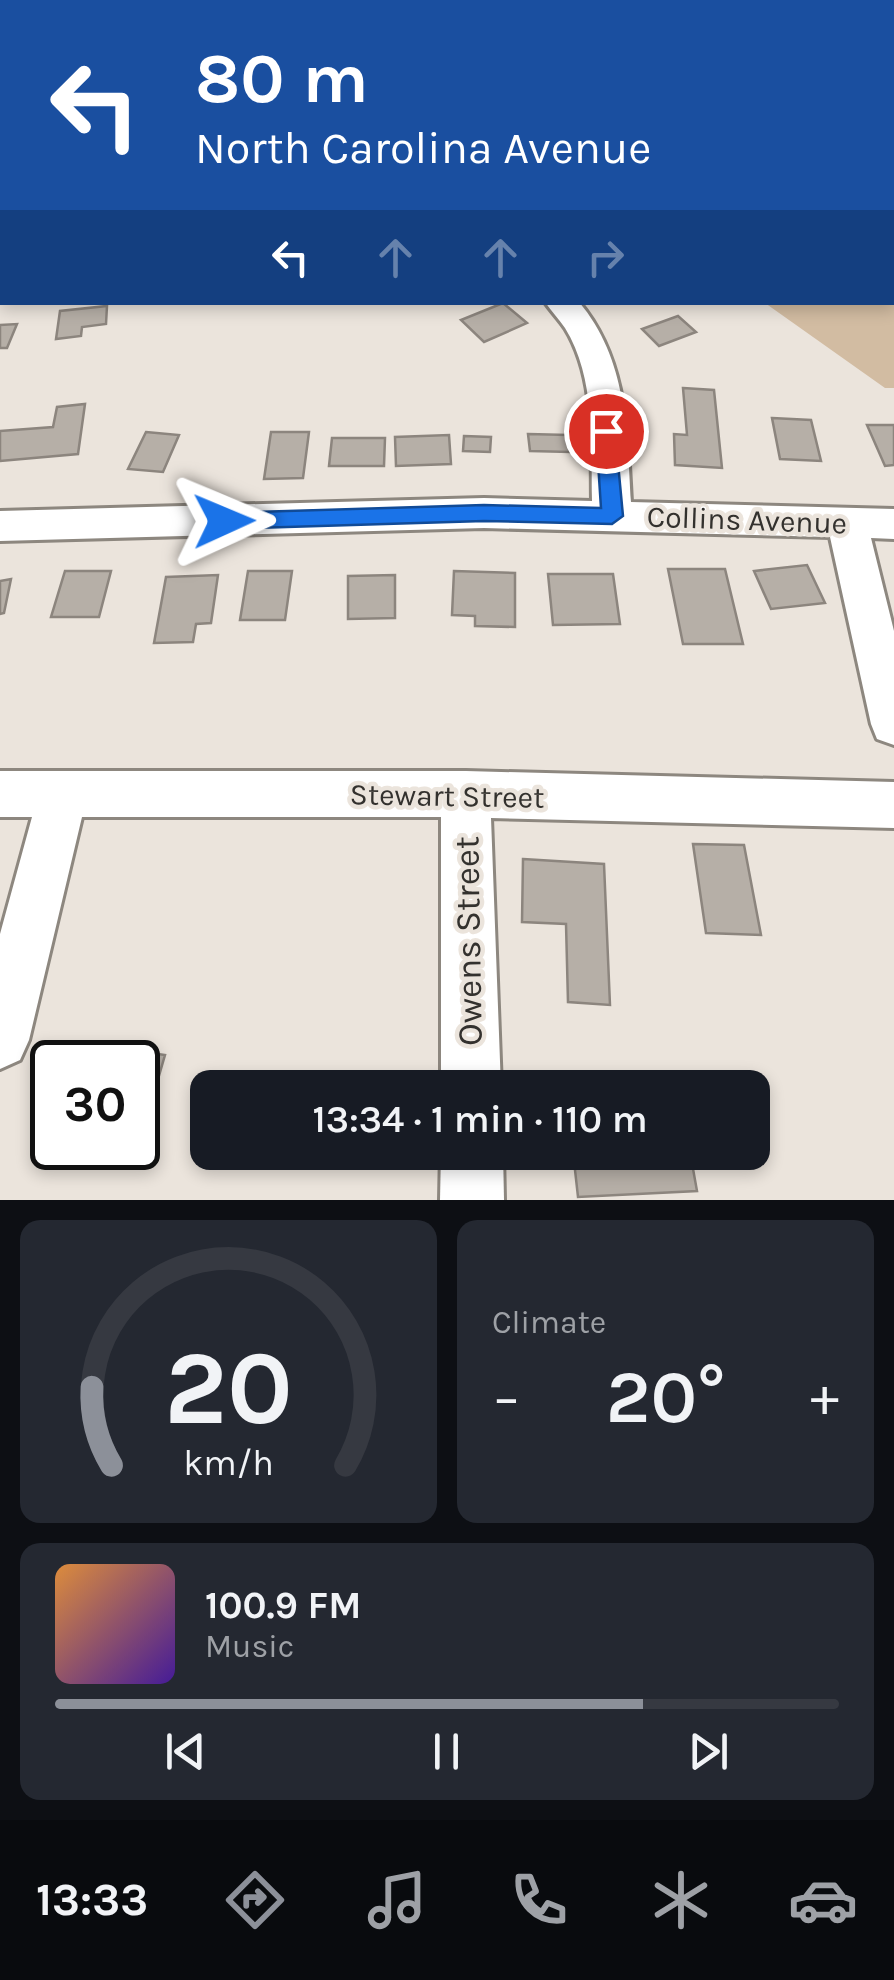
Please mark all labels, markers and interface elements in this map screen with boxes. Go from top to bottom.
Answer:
text: 80 m [195,38,369,120]
icon: left [30,40,160,170]
text: North Carolina Avenue [195,122,651,174]
icon: left [263,230,318,285]
icon: ahead [368,230,423,285]
icon: ahead [473,230,528,285]
icon: right [578,230,633,285]
pin [564,389,649,474]
icon: arrive [579,404,634,459]
position arrow [172,469,276,573]
street label: Collins Avenue [646,499,848,541]
street label: Stewart Street [349,776,545,816]
street label: Owens Street [446,836,491,1046]
speed limit sign: 30 [30,1040,160,1170]
text: 13:34 · 1 min · 110 m [312,1097,648,1142]
text: Climate [492,1304,606,1341]
text: 20 [164,1328,293,1449]
text: 20° [606,1353,725,1441]
text: − [492,1365,521,1429]
text: + [810,1365,839,1429]
text: km/h [183,1442,274,1484]
text: 100.9 FM [205,1583,362,1628]
text: Music [205,1628,294,1665]
icon: previous [158,1724,213,1779]
icon: pause [419,1724,474,1779]
icon: next [681,1724,736,1779]
icon: directions [220,1865,290,1935]
icon: music [362,1865,432,1935]
icon: phone [504,1865,574,1935]
icon: climate [646,1865,716,1935]
icon: car [788,1865,858,1935]
text: 13:33 [36,1874,148,1926]

